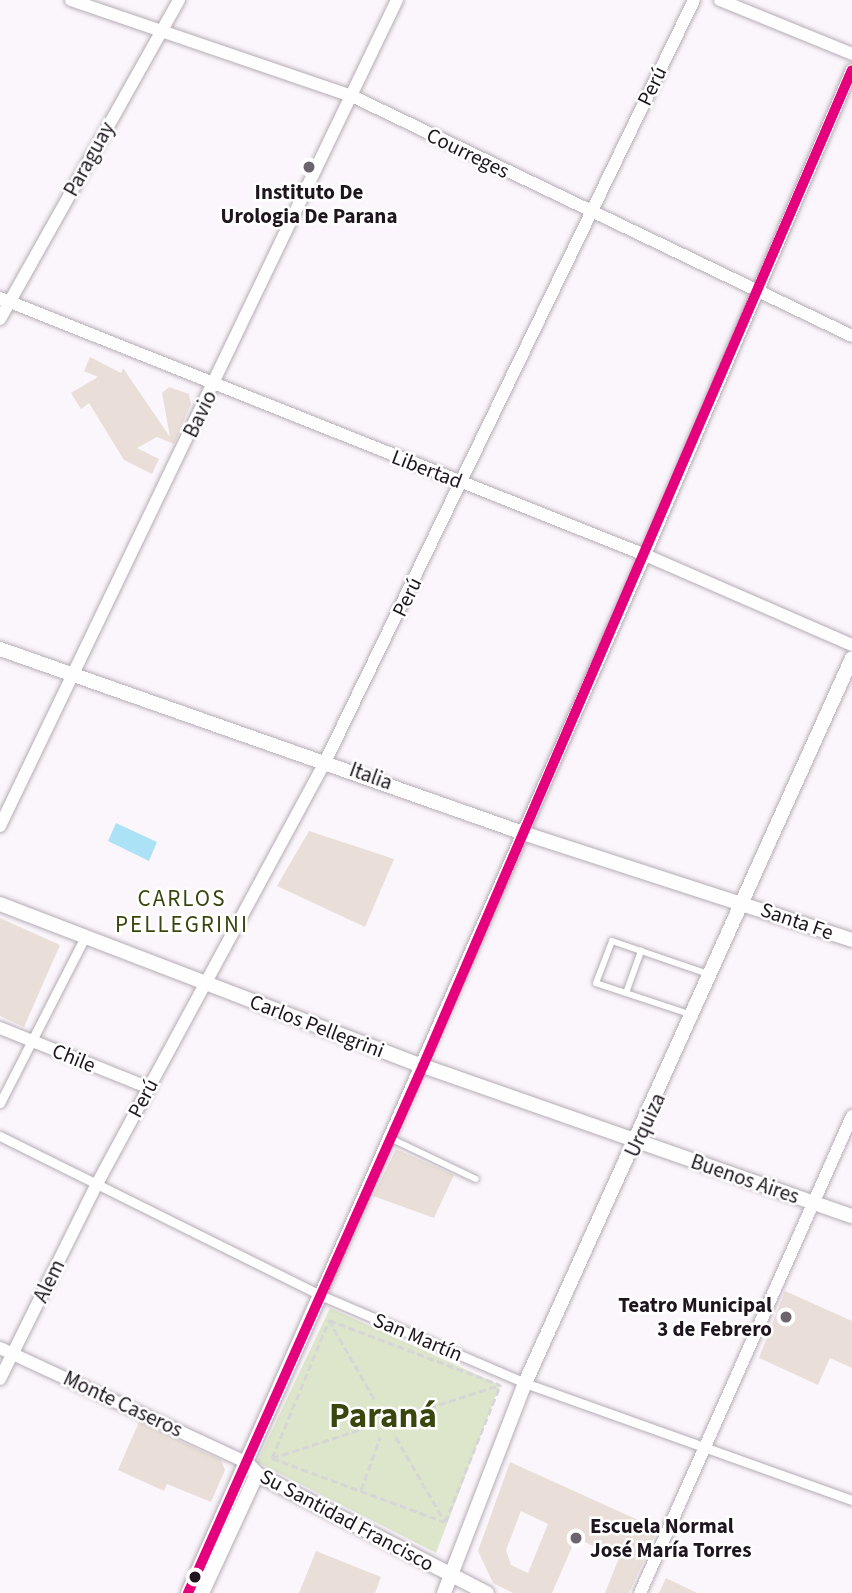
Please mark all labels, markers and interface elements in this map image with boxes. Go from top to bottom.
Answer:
street label: Perú [632,62,672,110]
street label: Paraguay [58,117,120,201]
street label: Courreges [423,122,513,184]
marker: Instituto De Urologia De Parana [299,157,319,177]
place label: Instituto De Urologia De Parana [221,179,397,229]
street label: Bavio [178,386,222,442]
street label: Libertad [388,444,466,494]
street label: Perú [387,573,427,621]
street label: Italia [346,757,396,795]
district label: CARLOS PELLEGRINI [116,885,248,939]
street label: Santa Fe [757,897,837,945]
street label: Carlos Pellegrini [246,989,388,1063]
street label: Chile [49,1038,99,1078]
street label: Perú [122,1074,164,1122]
street label: Urquiza [619,1089,671,1161]
street label: Buenos Aires [688,1149,802,1209]
street label: Alem [28,1255,70,1307]
place label: Teatro Municipal 3 de Febrero [618,1292,772,1342]
street label: San Martín [370,1307,466,1367]
marker: Teatro Municipal 3 de Febrero [778,1309,794,1325]
street label: Monte Caseros [59,1365,187,1443]
district label: Paraná [329,1395,437,1437]
street label: Su Santidad Francisco [256,1463,438,1577]
place label: Escuela Normal José María Torres [590,1513,752,1563]
marker: Escuela Normal José María Torres [568,1530,584,1546]
unlabelled marker [188,1570,202,1584]

